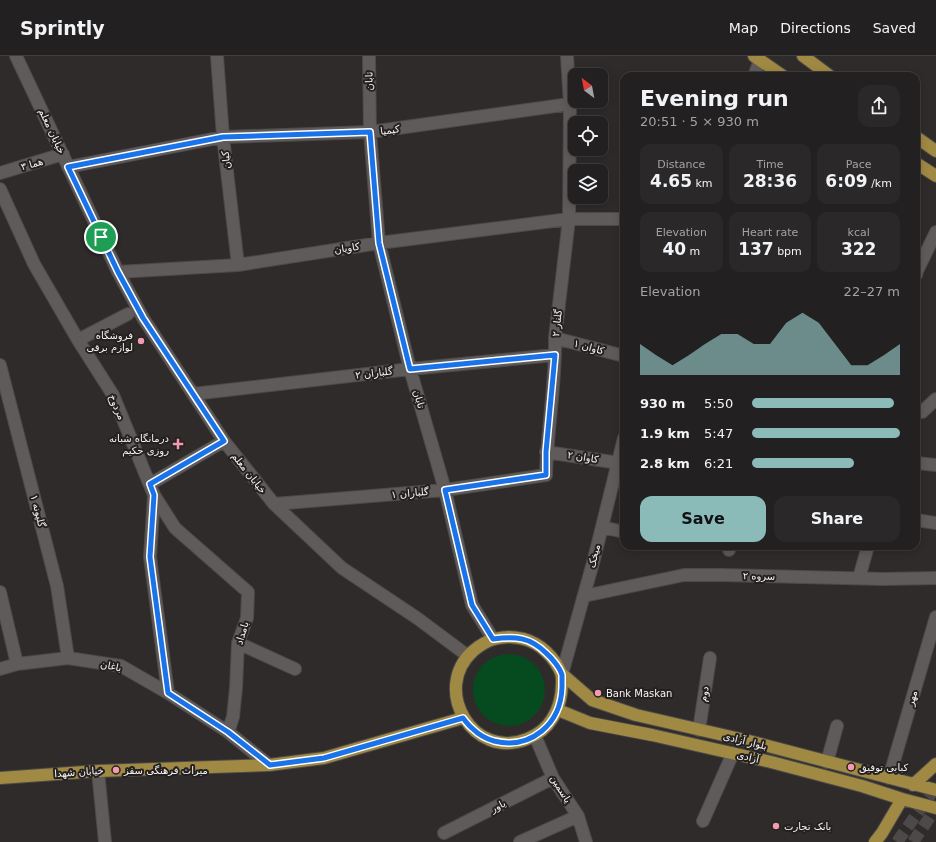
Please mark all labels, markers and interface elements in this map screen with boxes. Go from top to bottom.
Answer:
text: Sprintly [20,17,105,39]
text: Map [729,20,758,36]
text: Directions [780,20,851,36]
text: Saved [873,20,916,36]
north arrow [568,68,608,108]
map controls [568,68,608,204]
street label: تابان [363,71,375,91]
button: share [858,85,900,127]
text: Evening run [640,86,789,111]
street label: خیابان معلم [36,107,67,156]
text: 20:51 · 5 × 930 m [640,114,759,129]
button: locate [568,116,608,156]
street label: کیمیا [380,123,401,137]
street label: کیان [219,150,233,170]
street label: هما ۳ [20,156,44,172]
text: Distance [657,158,705,171]
text: Time [757,158,783,171]
text: Pace [846,158,872,171]
button: layers [568,164,608,204]
text: 4.65 [650,171,692,191]
text: 28:36 [743,171,797,191]
text: 6:09 [825,171,868,191]
text: km [692,177,713,190]
text: /km [868,177,892,190]
pin [84,220,118,254]
icon: arrive [90,226,112,248]
text: Elevation [656,226,707,239]
text: Heart rate [742,226,798,239]
text: kcal [848,226,870,239]
text: 40 [662,239,686,259]
text: 137 [738,239,774,259]
text: 322 [841,239,876,259]
street label: کاویان [333,241,361,256]
text: m [686,245,700,258]
text: bpm [774,245,802,258]
text: Elevation [640,284,700,299]
text: 22–27 m [844,284,900,299]
street label: گلنار ۲ [550,309,564,337]
place label: فروشگاه لوازم برقی [86,330,133,353]
marker: فروشگاه لوازم برقی [136,336,146,346]
street label: کاوان ۱ [572,338,606,357]
street label: گلباران ۲ [355,365,394,381]
street label: تابان [411,388,427,410]
street label: مردوخ [106,393,127,422]
text: 930 m [640,396,685,411]
text: 5:50 [704,396,733,411]
text: 1.9 km [640,426,690,441]
text: 5:47 [704,426,733,441]
place label: درمانگاه شبانه روزی حکیم [109,433,169,457]
marker: درمانگاه شبانه روزی حکیم [172,438,184,450]
street label: کاوان ۲ [567,449,600,466]
street label: خیابان معلم [229,450,268,496]
text: 2.8 km [640,456,690,471]
text: 6:21 [704,456,733,471]
street label: گلباران ۱ [391,486,429,500]
street label: گلپونه ۱ [28,494,47,529]
button: Save [640,496,766,542]
button: Share [774,496,900,542]
street label: میخک [586,543,602,569]
street label: سروه ۲ [743,570,775,583]
street label: بامداد [233,620,251,646]
street label: باغان [99,658,123,674]
street label: دوم [697,685,712,703]
marker: Bank Maskan [593,688,603,698]
place label: Bank Maskan [606,688,672,699]
street label: مهر [904,689,920,708]
street label: بلوار آزادی [722,729,768,752]
street label: آزادی [736,748,762,765]
marker: کبابی توفیق [846,762,856,772]
place label: کبابی توفیق [859,762,908,773]
street label: خیابان شهدا [54,765,104,780]
marker: میراث فرهنگی سقز [111,765,121,775]
place label: میراث فرهنگی سقز [123,765,208,776]
street label: یاسمین [548,773,574,805]
street label: یاور [488,797,508,816]
marker: بانک تجارت [771,821,781,831]
place label: بانک تجارت [784,821,831,832]

